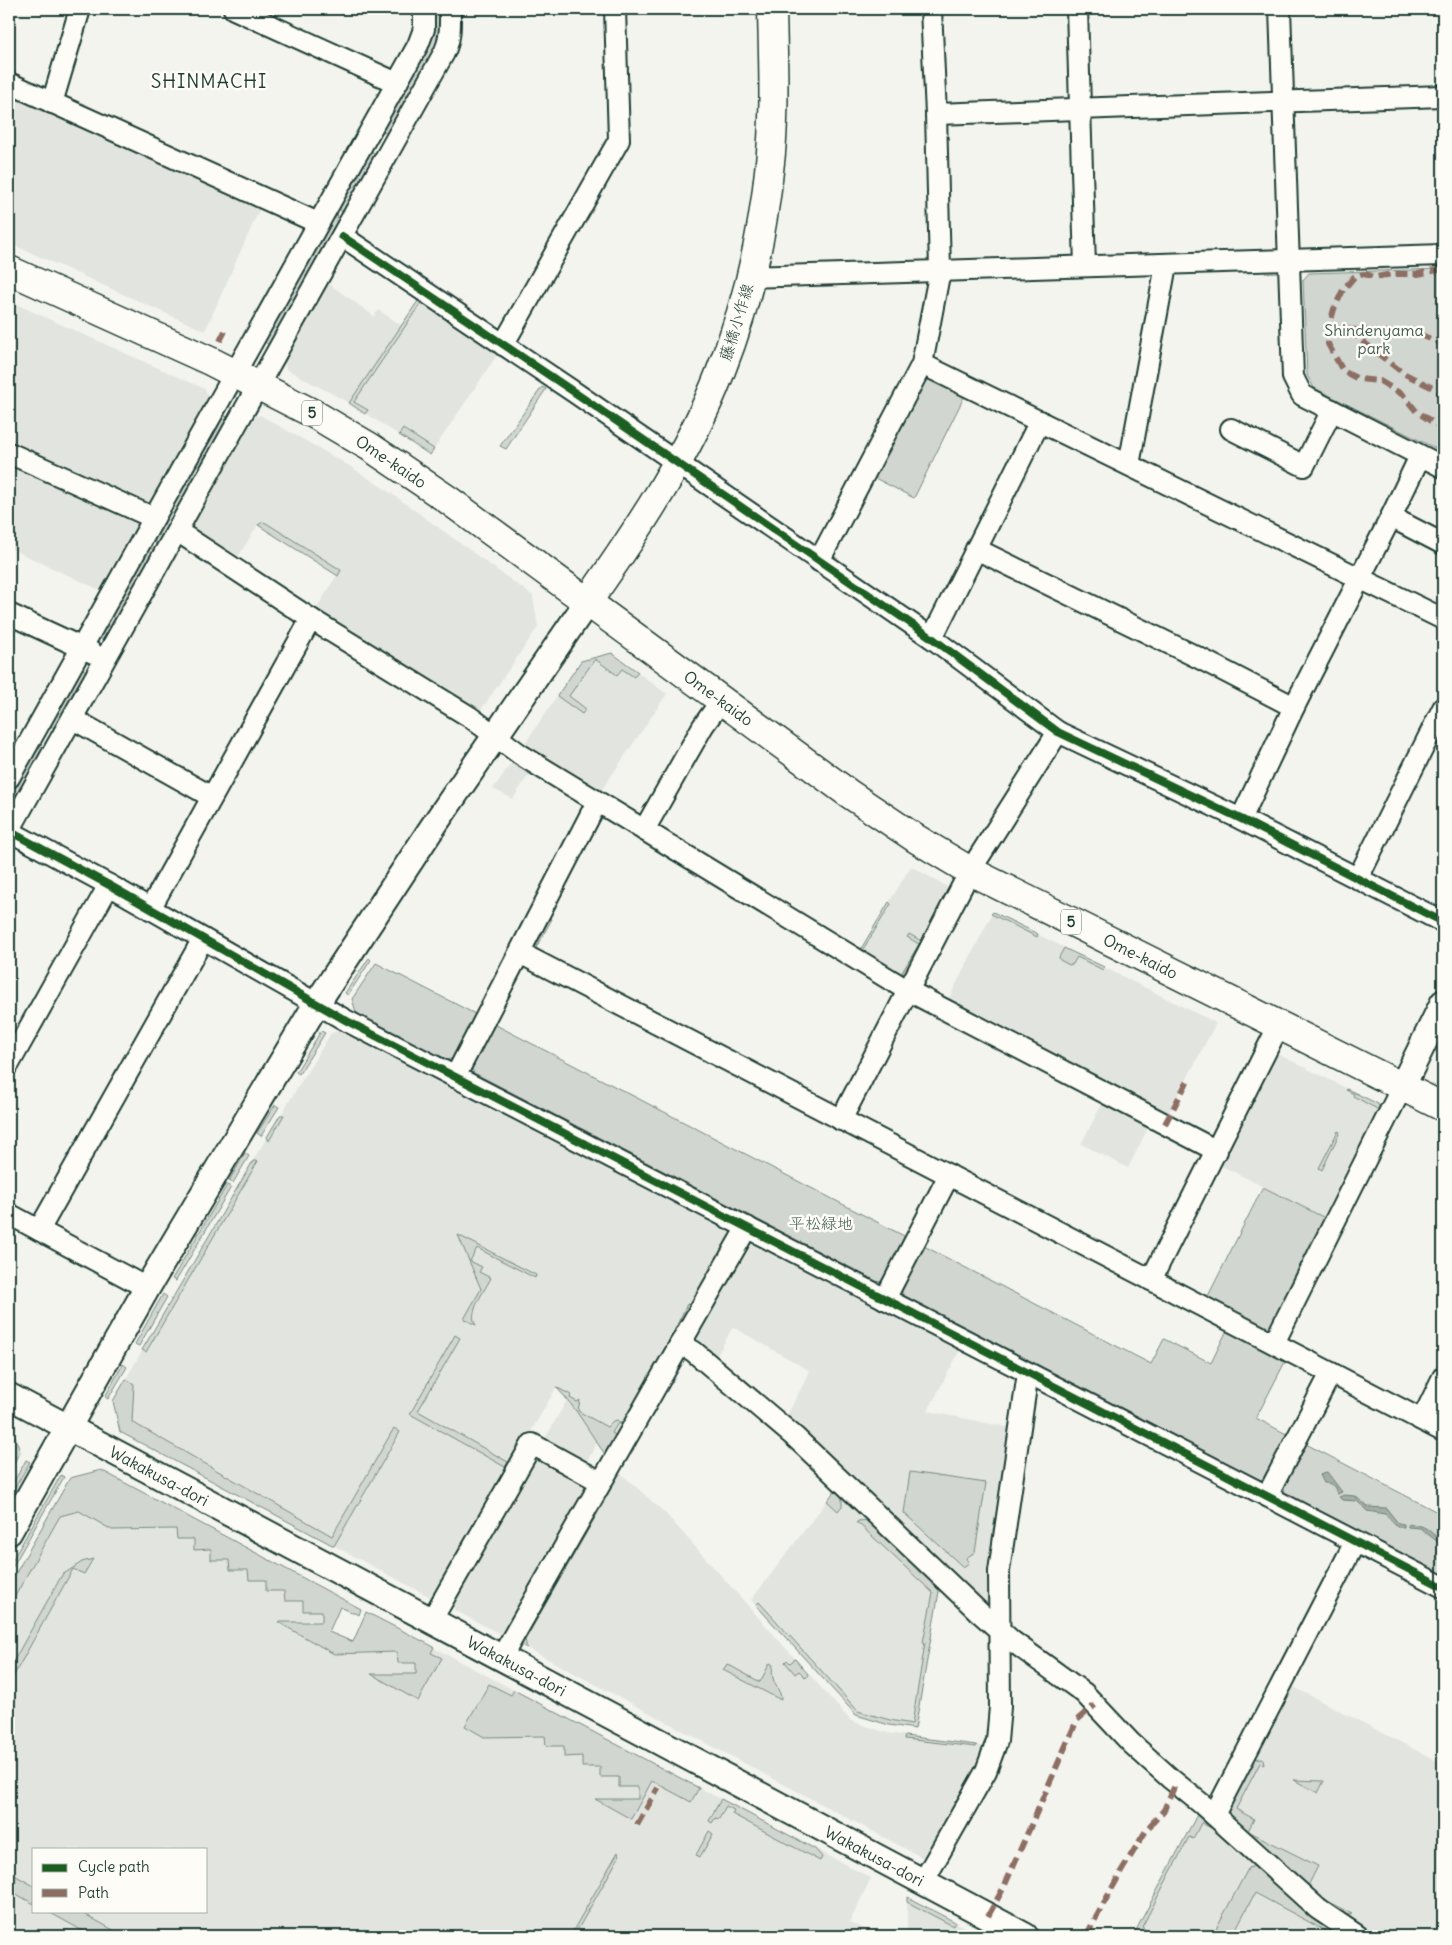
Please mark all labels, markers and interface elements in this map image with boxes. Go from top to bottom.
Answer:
district label: SHINMACHI [151,69,267,93]
street label: 藤橋小作線 [715,281,757,363]
park label: Shindenyama park [1324,320,1424,358]
road number: 5 [302,400,322,426]
street label: Ome-kaido [352,431,430,492]
street label: Ome-kaido [680,666,757,730]
road number: 5 [1061,910,1081,934]
street label: Ome-kaido [1100,929,1181,983]
park label: 平松緑地 [789,1213,853,1233]
street label: Wakakusa-dori [106,1441,212,1510]
street label: Wakakusa-dori [464,1631,570,1700]
street label: Wakakusa-dori [821,1821,927,1890]
legend [32,1848,208,1912]
text: Cycle path [78,1857,150,1876]
text: Path [78,1883,109,1902]

